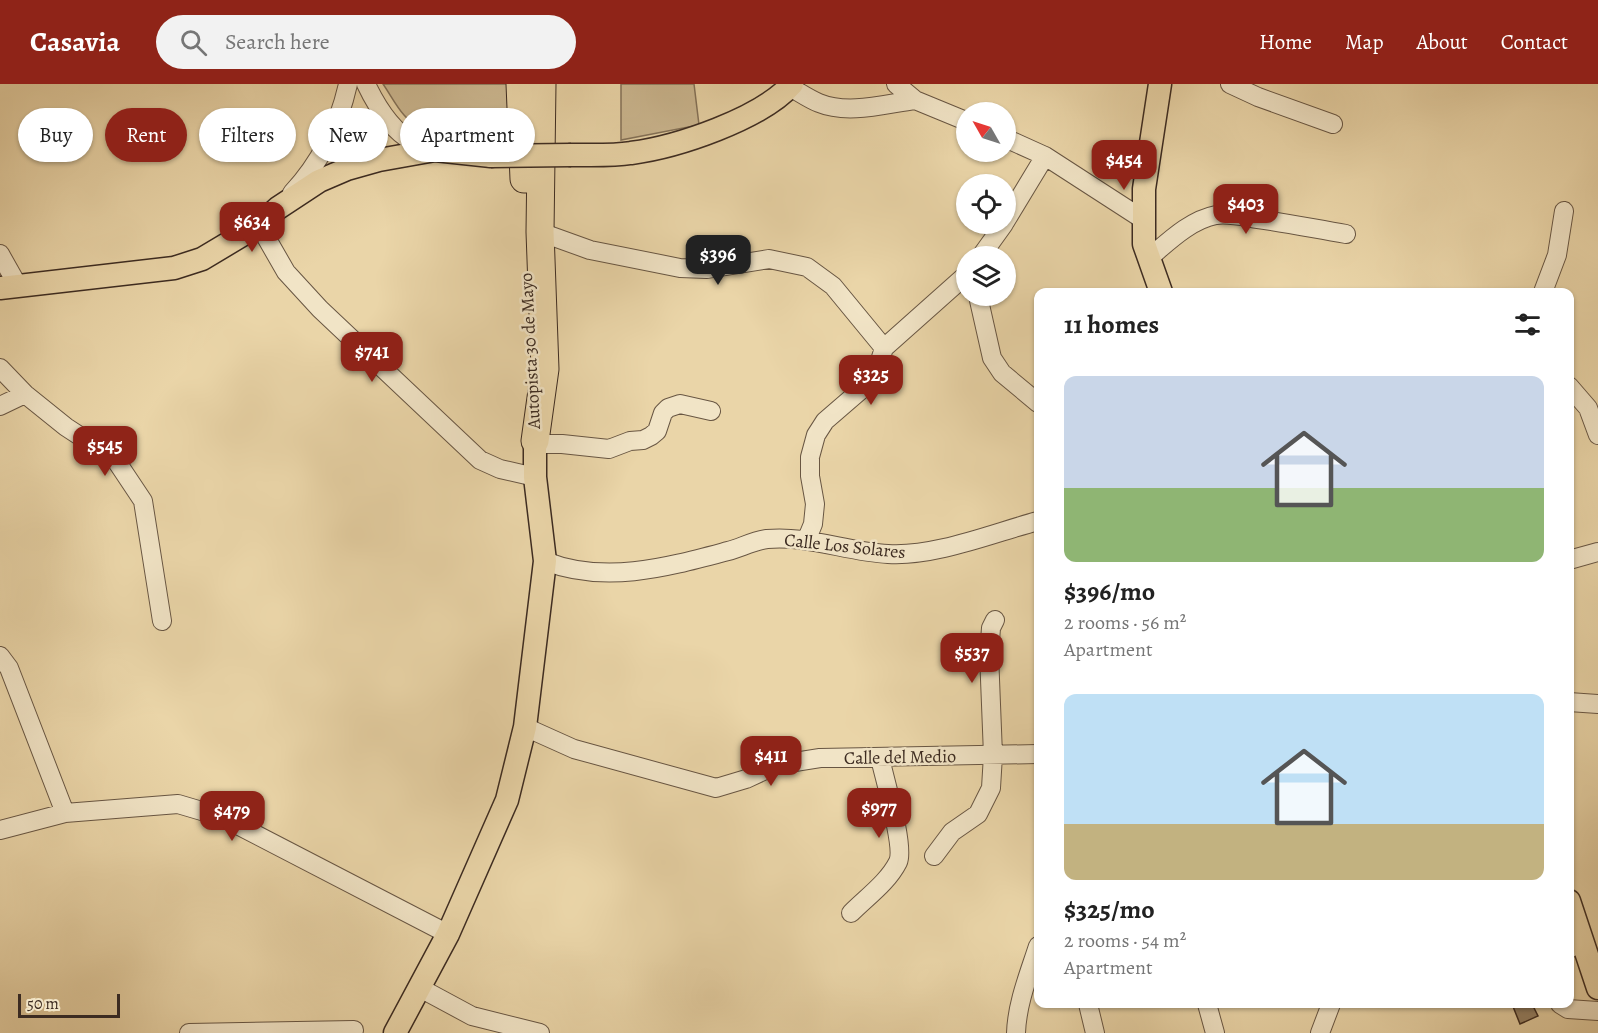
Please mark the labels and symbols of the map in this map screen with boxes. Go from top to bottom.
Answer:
north arrow [956,102,1016,162]
pin: $454 [1088,140,1160,191]
pin: $403 [1210,184,1282,235]
pin: $634 [216,202,288,253]
pin: $396 [682,235,754,286]
street label: Autopista 30 de Mayo [514,272,546,431]
pin: $741 [336,332,408,383]
pin: $325 [835,355,907,406]
pin: $545 [69,426,141,477]
street label: Calle Los Solares [783,528,907,564]
pin: $537 [936,633,1008,684]
pin: $411 [735,736,807,787]
street label: Calle del Medio [844,744,956,770]
pin: $977 [843,788,915,839]
pin: $479 [196,791,268,842]
scale bar [18,991,120,1018]

